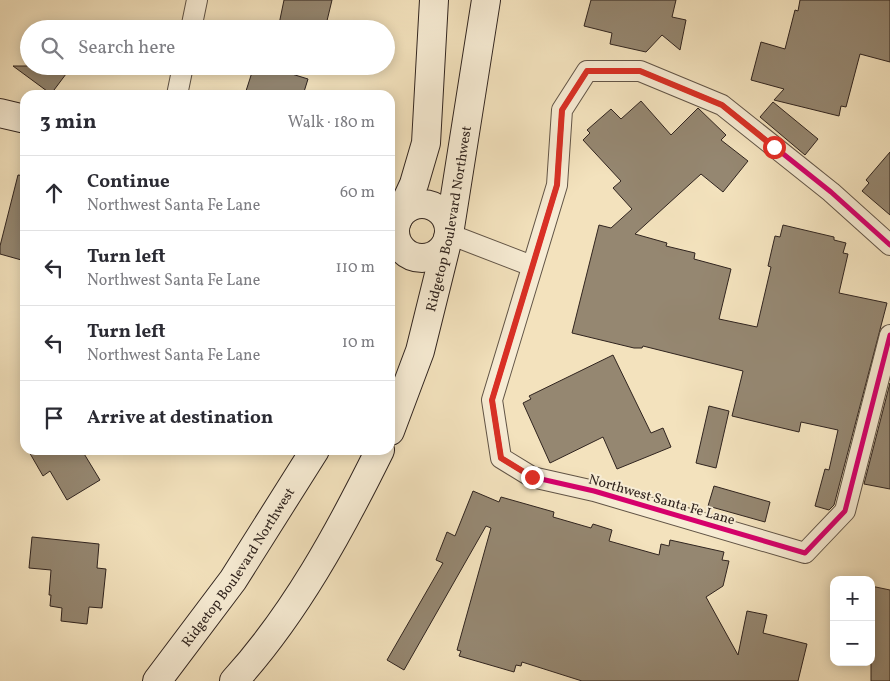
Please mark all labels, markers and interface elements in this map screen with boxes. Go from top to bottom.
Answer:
search box [20,20,395,75]
icon: search [38,34,66,62]
text: Search here [78,35,175,61]
text: 3 min [40,108,96,137]
text: Walk · 180 m [288,112,375,134]
street label: Ridgetop Boulevard Northwest [422,124,477,314]
route start [763,136,786,159]
text: Continue [87,169,170,195]
icon: ahead [40,179,68,207]
text: 60 m [340,182,375,204]
text: Northwest Santa Fe Lane [87,195,260,217]
text: Turn left [87,244,166,270]
icon: left [40,254,68,282]
text: 110 m [336,257,375,279]
text: Northwest Santa Fe Lane [87,270,260,292]
text: Turn left [87,319,166,345]
icon: left [40,329,68,357]
text: 10 m [342,332,375,354]
text: Northwest Santa Fe Lane [87,345,260,367]
icon: arrive [40,404,68,432]
text: Arrive at destination [87,405,273,431]
route end [521,466,544,489]
street label: Northwest Santa Fe Lane [586,470,737,531]
street label: Ridgetop Boulevard Northwest [178,484,300,651]
map controls [830,576,875,666]
button: + [830,576,875,621]
button: − [830,621,875,666]

